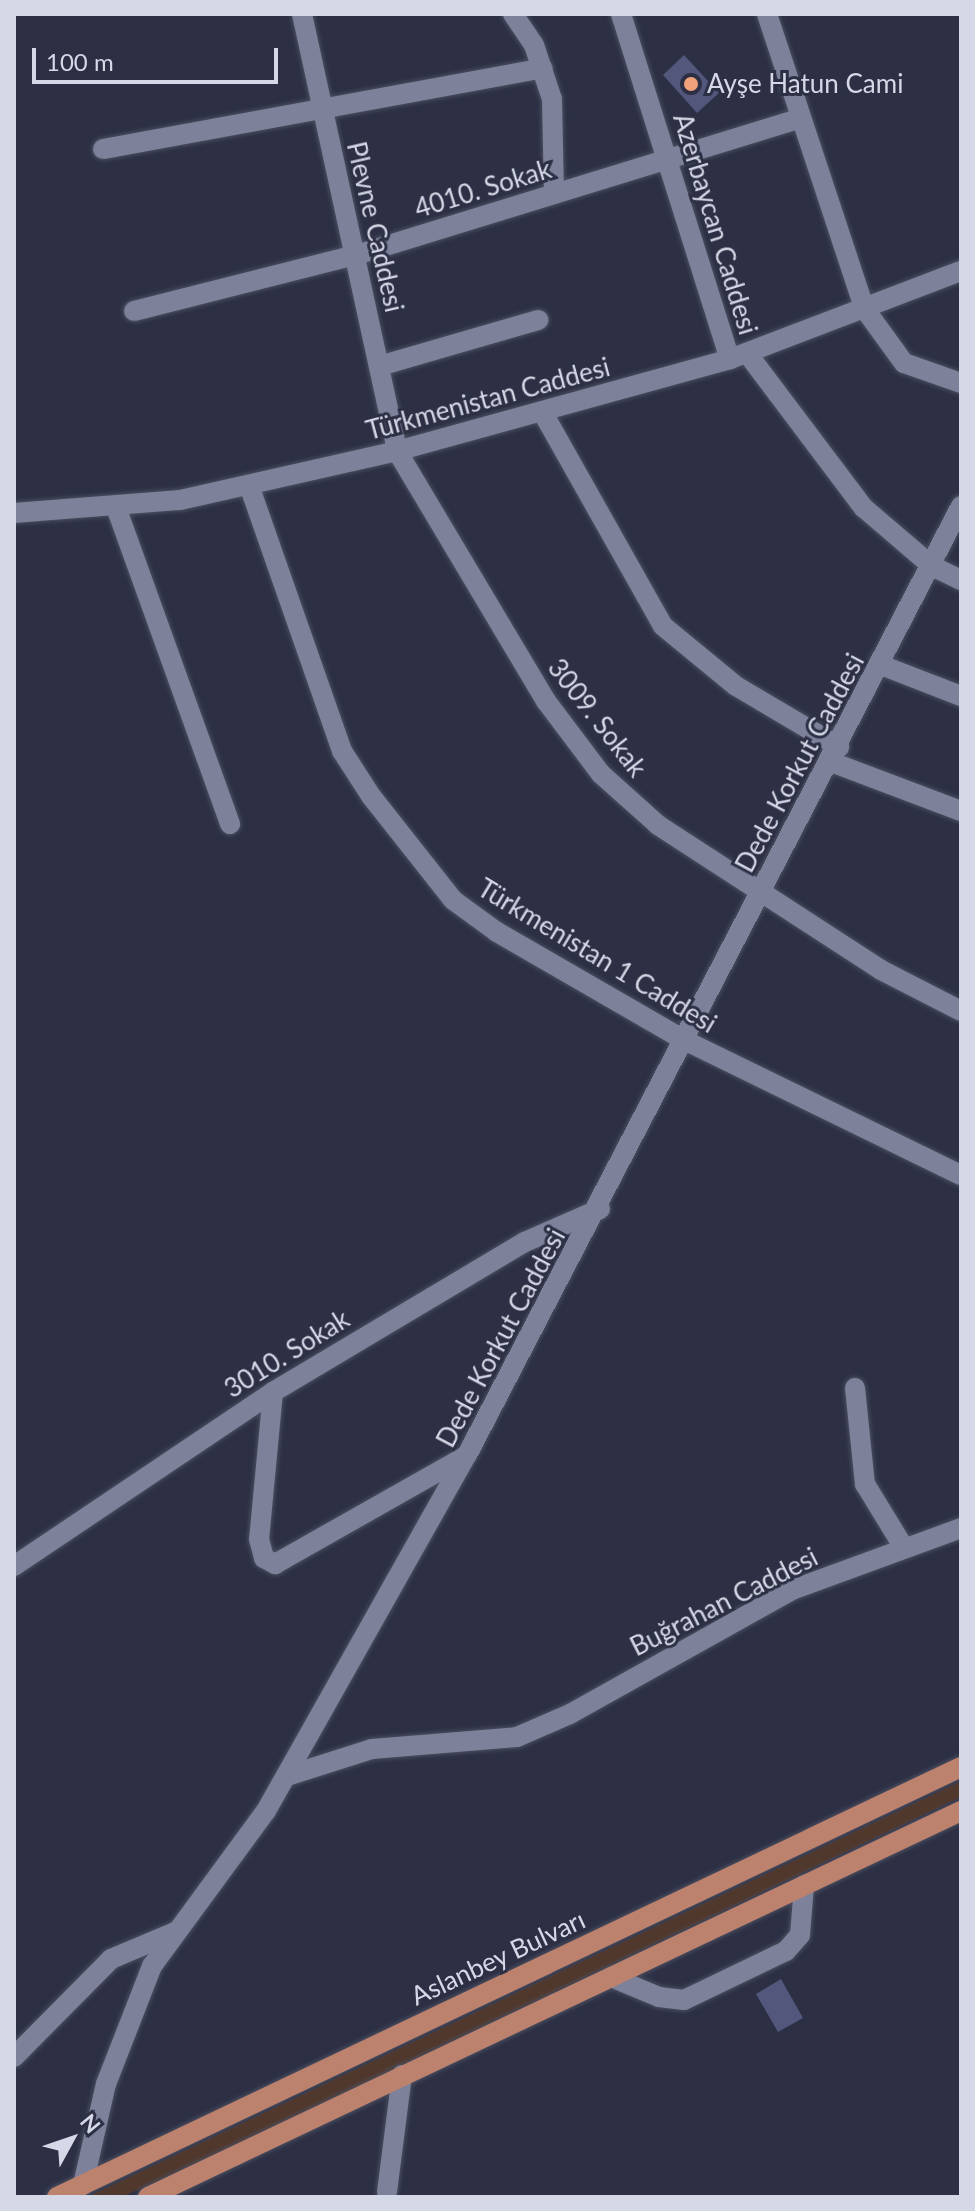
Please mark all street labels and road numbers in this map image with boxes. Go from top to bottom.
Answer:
street label: Azerbaycan Caddesi [667,110,763,338]
street label: Plevne Caddesi [340,139,410,315]
street label: 4010. Sokak [411,153,555,225]
street label: Türkmenistan Caddesi [363,351,613,447]
street label: Dede Korkut Caddesi [729,648,871,878]
street label: 3009. Sokak [541,653,653,783]
street label: Türkmenistan 1 Caddesi [472,872,722,1040]
street label: Dede Korkut Caddesi [430,1223,572,1453]
street label: 3010. Sokak [219,1303,355,1405]
street label: Buğrahan Caddesi [625,1541,823,1663]
street label: Aslanbey Bulvarı [406,1904,590,2012]

